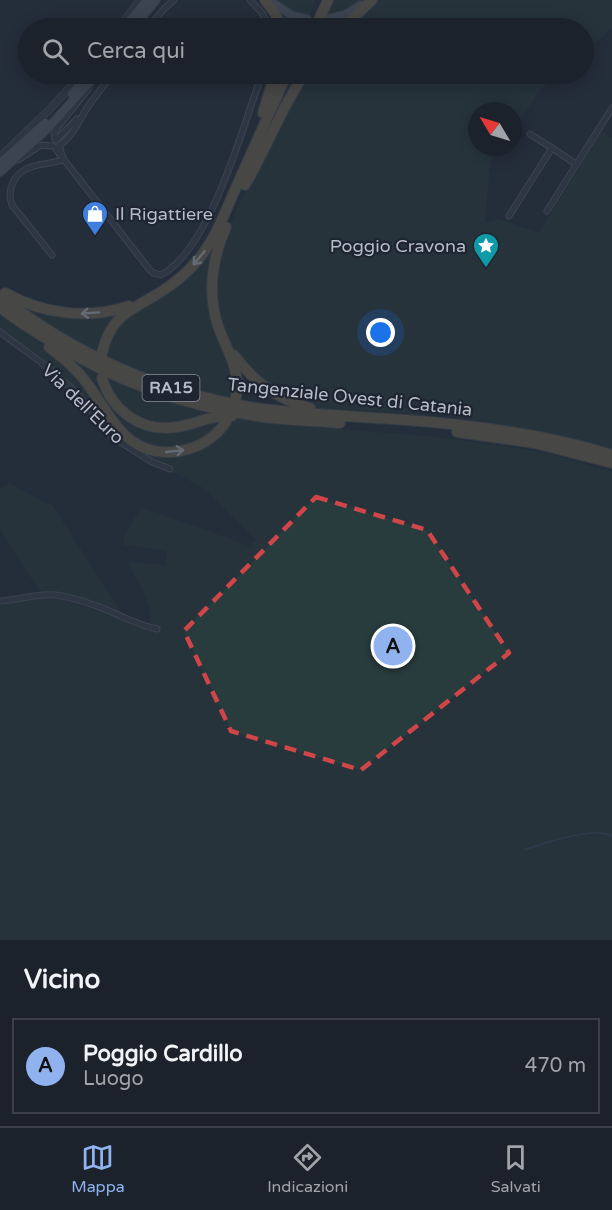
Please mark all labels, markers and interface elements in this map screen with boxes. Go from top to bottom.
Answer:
search box [18,18,594,84]
icon: search [39,35,72,68]
text: Cerca qui [87,38,185,64]
north arrow [468,102,522,156]
shop icon: Il Rigattiere [80,199,110,237]
place label: Il Rigattiere [115,203,213,225]
place icon: Poggio Cravona [471,231,501,269]
place label: Poggio Cravona [330,235,466,257]
one-way arrow [192,250,205,266]
one-way arrow [80,308,100,319]
your location [366,318,395,347]
street label: Via dell'Euro [37,359,129,449]
street label: Tangenziale Ovest di Catania [227,373,473,421]
road number: RA15 [142,375,200,401]
one-way arrow [165,445,184,456]
pin: A [374,624,412,668]
text: Vicino [24,964,100,995]
text: Poggio Cardillo [83,1041,243,1067]
text: A [38,1054,53,1078]
text: 470 m [525,1054,586,1078]
text: Luogo [83,1067,144,1091]
tab: Mappa [71,1141,125,1197]
tab: Indicazioni [267,1141,348,1197]
tab: Salvati [491,1141,541,1197]

